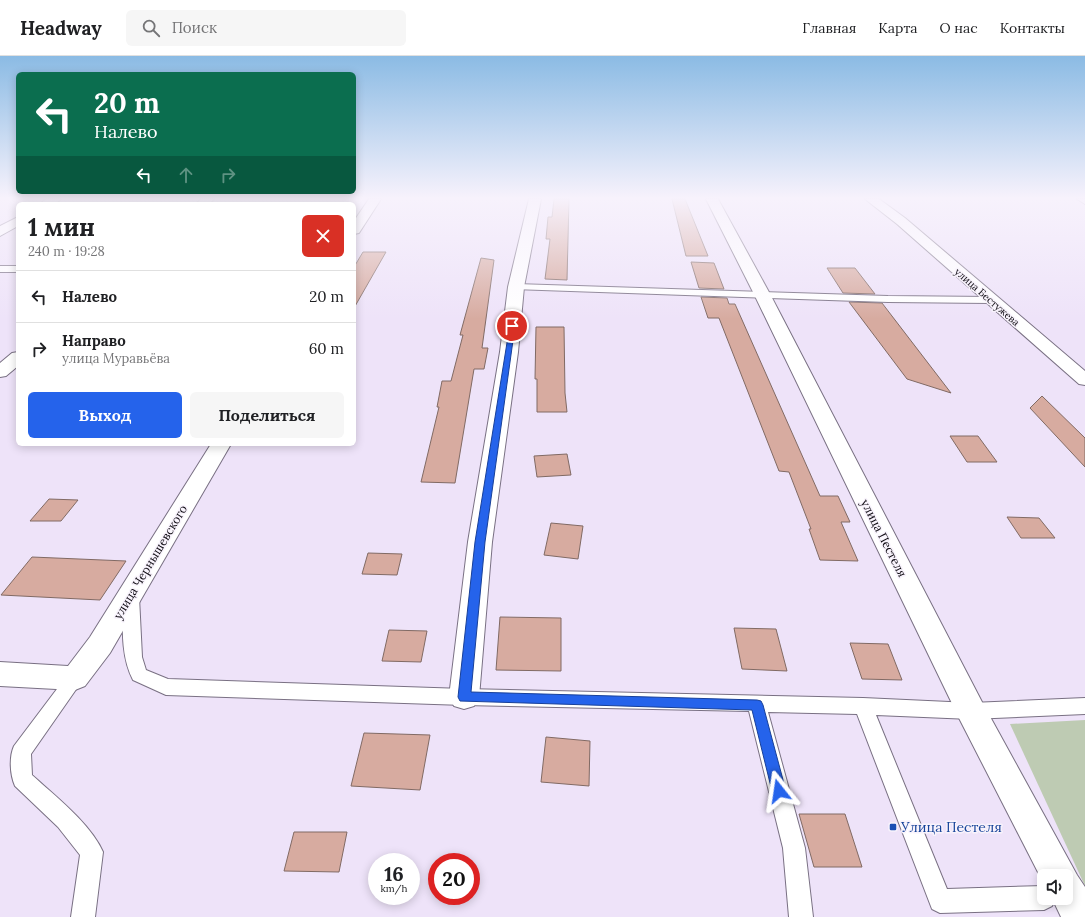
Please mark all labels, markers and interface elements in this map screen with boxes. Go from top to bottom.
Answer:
search box [126,10,406,46]
text: Headway [20,16,102,40]
icon: search [140,17,162,39]
text: Поиск [172,18,217,37]
text: Главная [802,19,856,37]
text: Карта [878,19,918,37]
text: О нас [940,19,978,37]
text: Контакты [1000,19,1065,37]
text: 20 m [94,85,160,121]
icon: left [28,88,80,140]
text: Налево [94,120,158,143]
icon: left [133,164,155,186]
icon: ahead [175,164,197,186]
icon: right [217,164,239,186]
text: 1 мин [28,212,95,243]
button: close [302,215,344,257]
text: 240 m · 19:28 [28,243,105,260]
street label: улица Бестужева [952,265,1022,329]
icon: left [28,286,50,308]
text: Налево [62,287,117,306]
text: 20 m [309,287,344,306]
pin [495,309,529,343]
icon: arrive [501,315,523,337]
text: Направо [62,331,126,350]
icon: right [28,338,50,360]
text: 60 m [309,339,344,358]
text: улица Муравьёва [62,350,170,367]
button: Выход [28,392,182,438]
button: Поделиться [190,392,344,438]
street label: улица Пестеля [858,497,910,579]
street label: улица Чернышевского [110,502,190,622]
position arrow [758,770,800,812]
place label: Улица Пестеля [900,818,1002,836]
marker: Улица Пестеля [888,822,898,832]
speed limit sign: 20 [428,853,480,905]
text: 16 [384,861,404,886]
map controls [1037,869,1073,905]
button: sound [1037,869,1073,905]
text: km/h [380,882,408,895]

